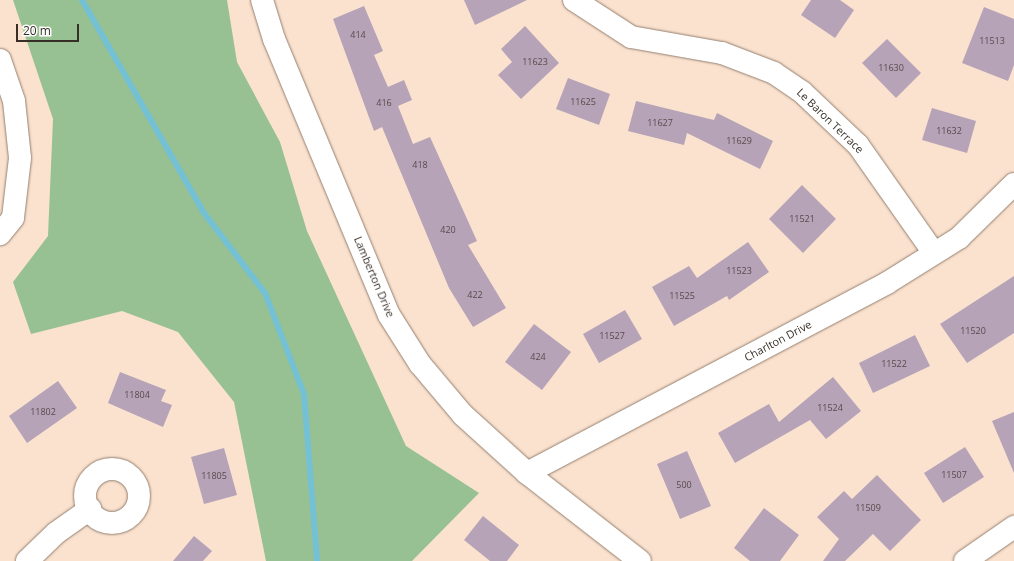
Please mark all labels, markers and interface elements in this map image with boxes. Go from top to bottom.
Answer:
scale bar [18,16,81,42]
text: 20 m [23,22,51,39]
house number: 414 [350,30,366,40]
house number: 11513 [979,36,1005,46]
house number: 11623 [522,57,548,67]
house number: 11630 [878,63,904,73]
street label: Le Baron Terrace [794,86,866,156]
house number: 11625 [570,97,596,107]
house number: 416 [376,98,392,108]
house number: 11627 [647,118,673,128]
house number: 11632 [936,126,962,136]
house number: 11629 [726,136,752,146]
house number: 418 [412,160,428,170]
house number: 11521 [789,214,815,224]
house number: 420 [440,225,456,235]
street label: Lamberton Drive [351,235,397,319]
house number: 11523 [726,266,752,276]
house number: 422 [467,290,483,300]
house number: 11525 [669,291,695,301]
street label: Charlton Drive [742,318,814,364]
house number: 11520 [960,326,986,336]
house number: 11527 [599,331,625,341]
house number: 424 [530,352,546,362]
house number: 11522 [881,359,907,369]
house number: 11804 [124,390,150,400]
house number: 11524 [817,403,843,413]
house number: 11802 [30,407,56,417]
house number: 11507 [941,470,967,480]
house number: 11805 [201,471,227,481]
house number: 500 [676,480,692,490]
house number: 11509 [855,503,881,513]

